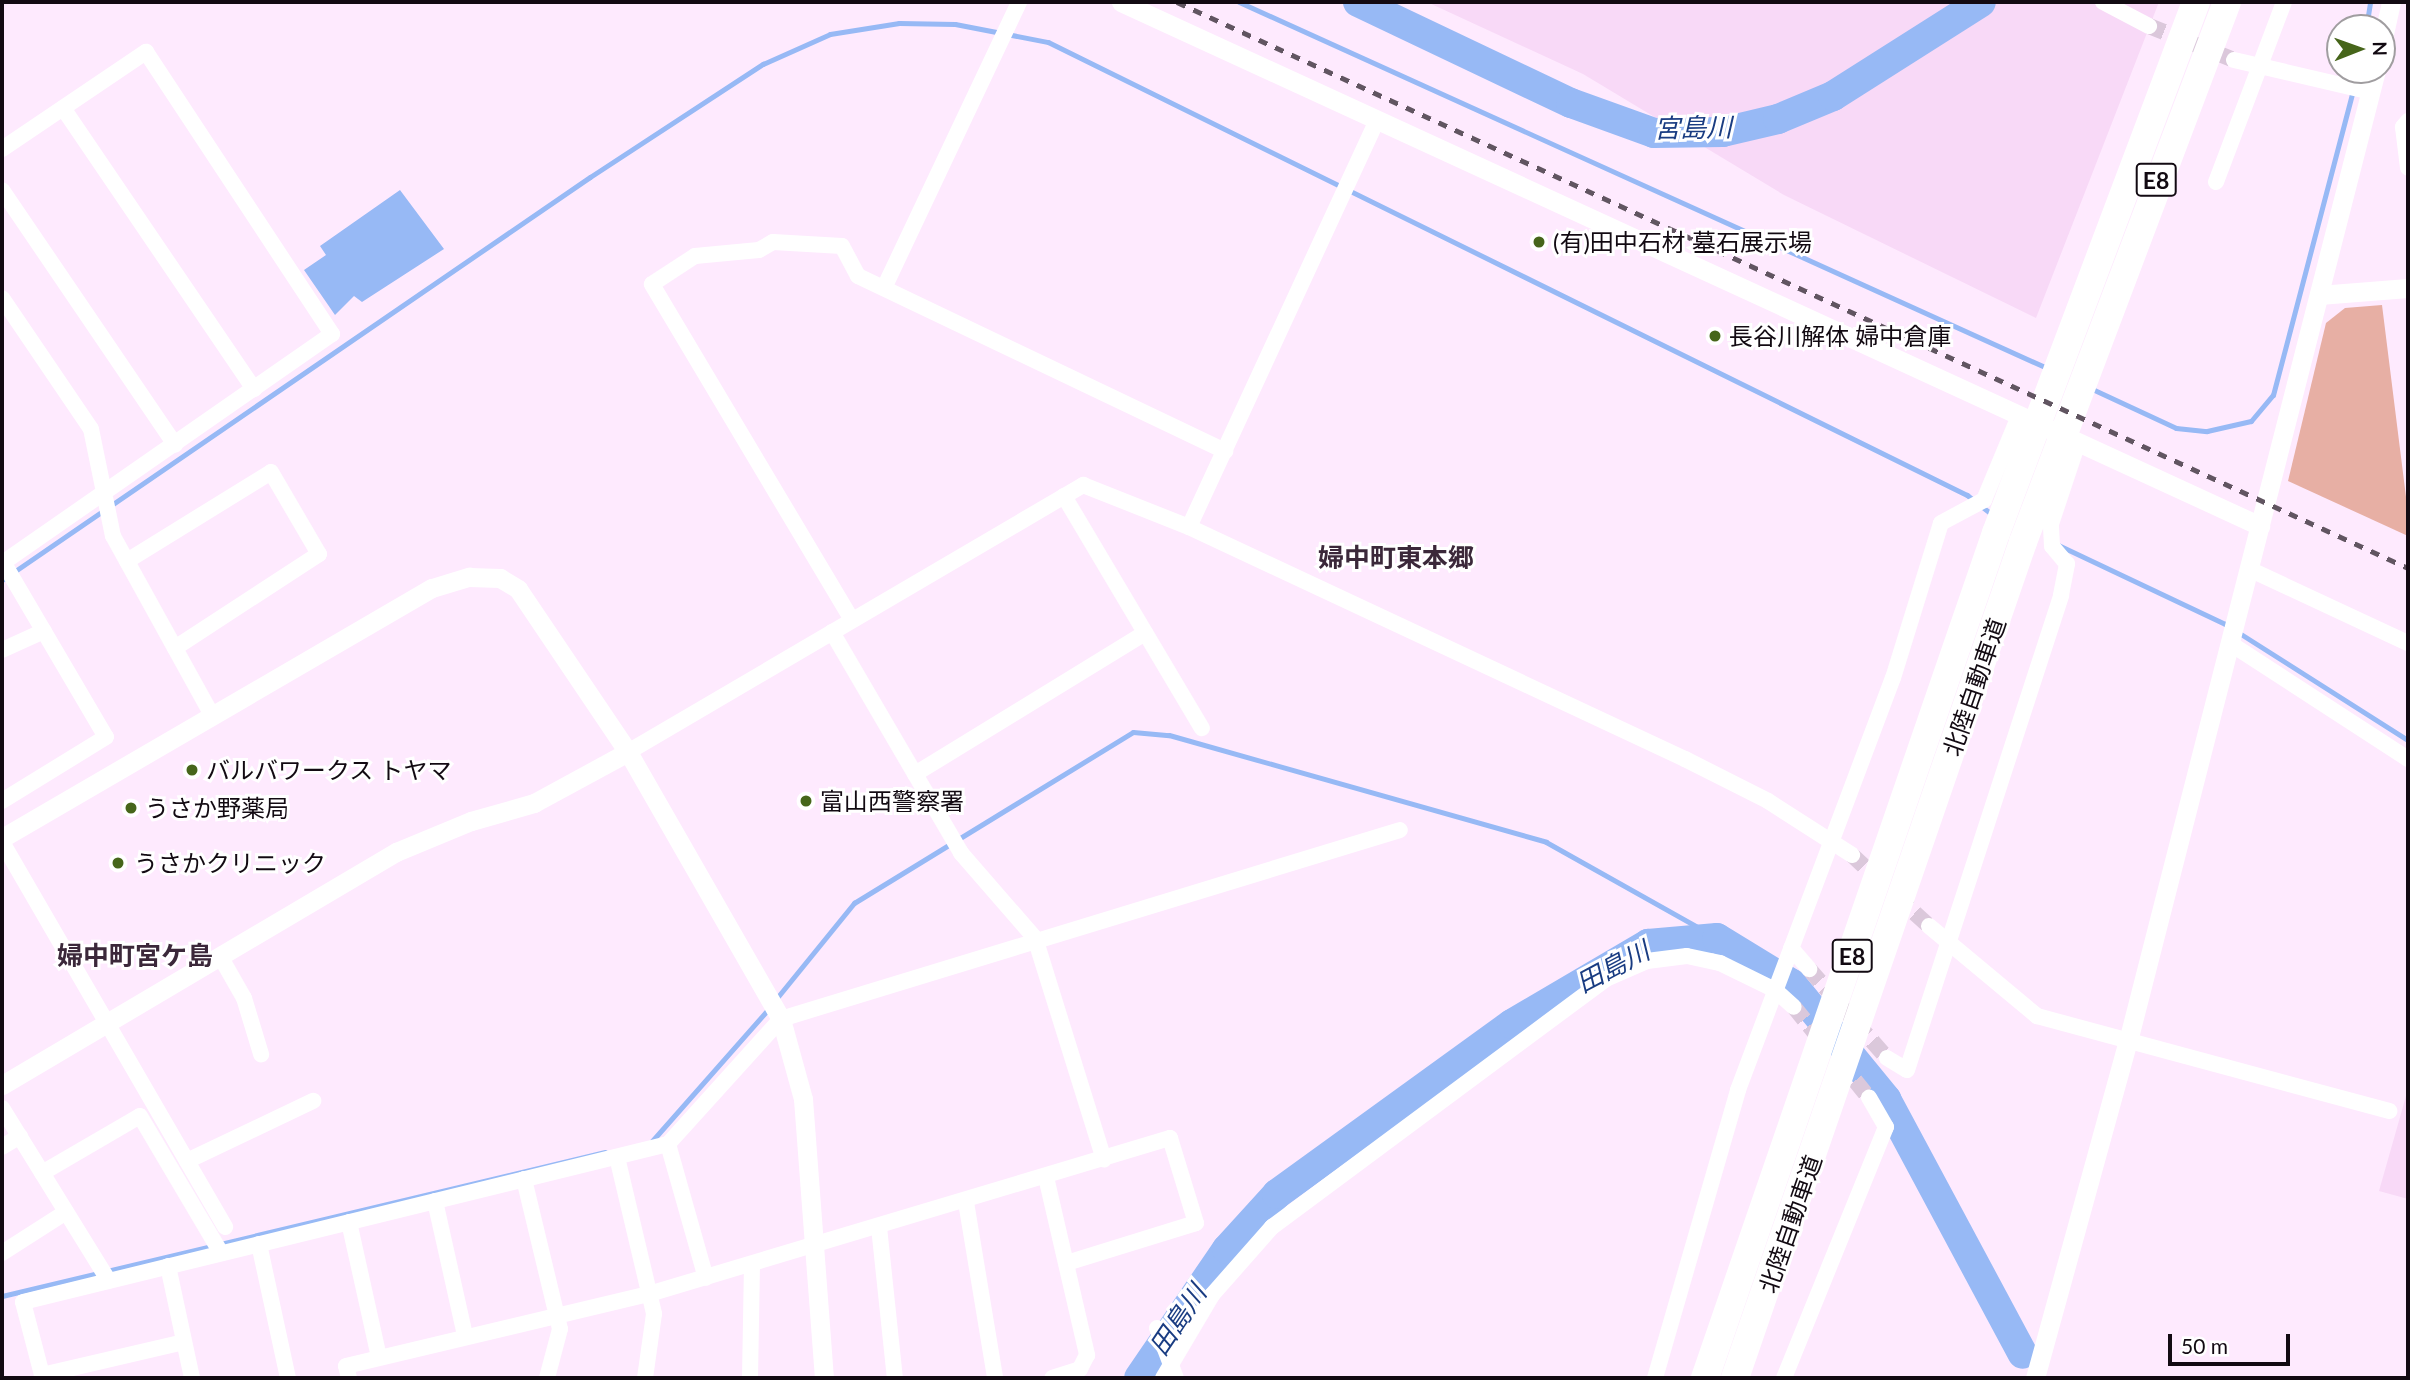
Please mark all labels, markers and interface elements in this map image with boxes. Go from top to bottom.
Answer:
north arrow [2326,14,2396,84]
text: N [2369,41,2392,56]
water label: 宮島川 [1654,112,1732,144]
road number: E8 [2135,160,2177,200]
place label: (有)田中石材 墓石展示場 [1553,228,1812,256]
marker: (有)田中石材 墓石展示場 [1531,234,1547,250]
place label: 長谷川解体 婦中倉庫 [1729,322,1951,350]
marker: 長谷川解体 婦中倉庫 [1707,328,1723,344]
district label: 婦中町東本郷 [1318,542,1474,574]
street label: 北陸自動車道 [1937,614,2011,760]
place label: バルバワークス トヤマ [206,756,452,784]
marker: バルバワークス トヤマ [184,762,200,778]
place label: 富山西警察署 [820,787,964,815]
marker: 富山西警察署 [798,793,814,809]
place label: うさか野薬局 [145,794,289,822]
marker: うさか野薬局 [123,800,139,816]
place label: うさかクリニック [134,849,326,877]
marker: うさかクリニック [108,853,128,873]
water label: 田島川 [1571,935,1655,999]
road number: E8 [1831,937,1873,976]
district label: 婦中町宮ケ島 [57,940,213,972]
street label: 北陸自動車道 [1753,1151,1827,1297]
water label: 田島川 [1143,1279,1213,1361]
scale bar [2172,1320,2294,1364]
text: 50 m [2181,1333,2228,1358]

